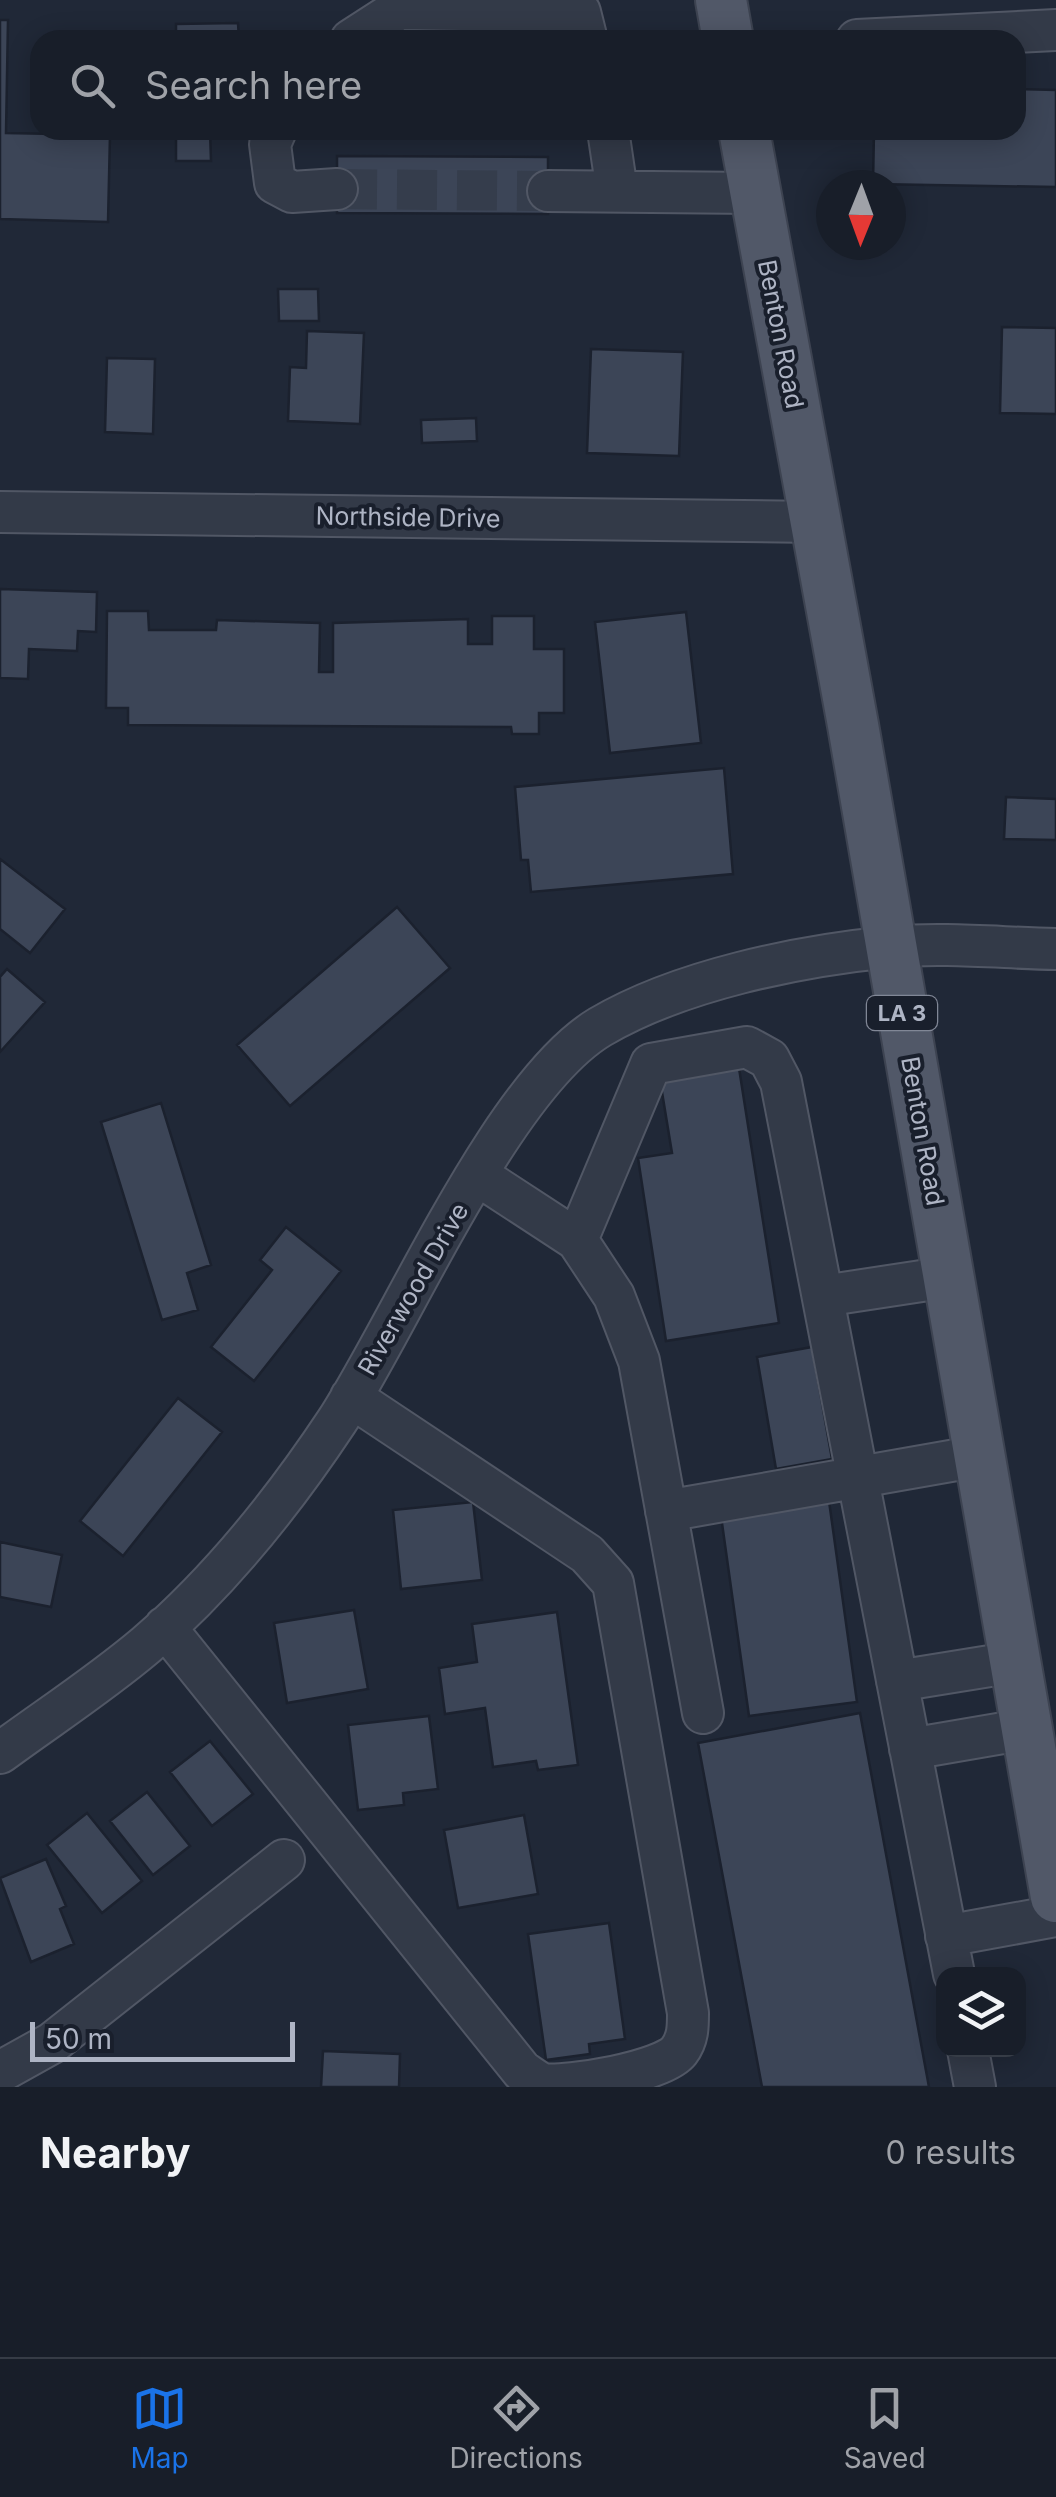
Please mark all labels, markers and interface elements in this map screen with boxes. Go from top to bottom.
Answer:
search box [30,30,1026,140]
icon: search [65,58,120,113]
text: Search here [145,62,362,108]
north arrow [816,170,906,260]
street label: Benton Road [752,257,810,411]
street label: Northside Drive [315,500,501,534]
road number: LA 3 [867,996,937,1030]
street label: Benton Road [895,1054,951,1208]
street label: Riverwood Drive [351,1197,475,1381]
map controls [936,1967,1026,2057]
button: layers [936,1967,1026,2057]
scale bar [30,2017,295,2062]
text: 50 m [45,2022,112,2056]
text: Nearby [40,2127,191,2178]
text: 0 results [886,2133,1016,2172]
tab: Map [130,2381,189,2475]
tab: Directions [449,2381,583,2475]
tab: Saved [844,2381,926,2475]

